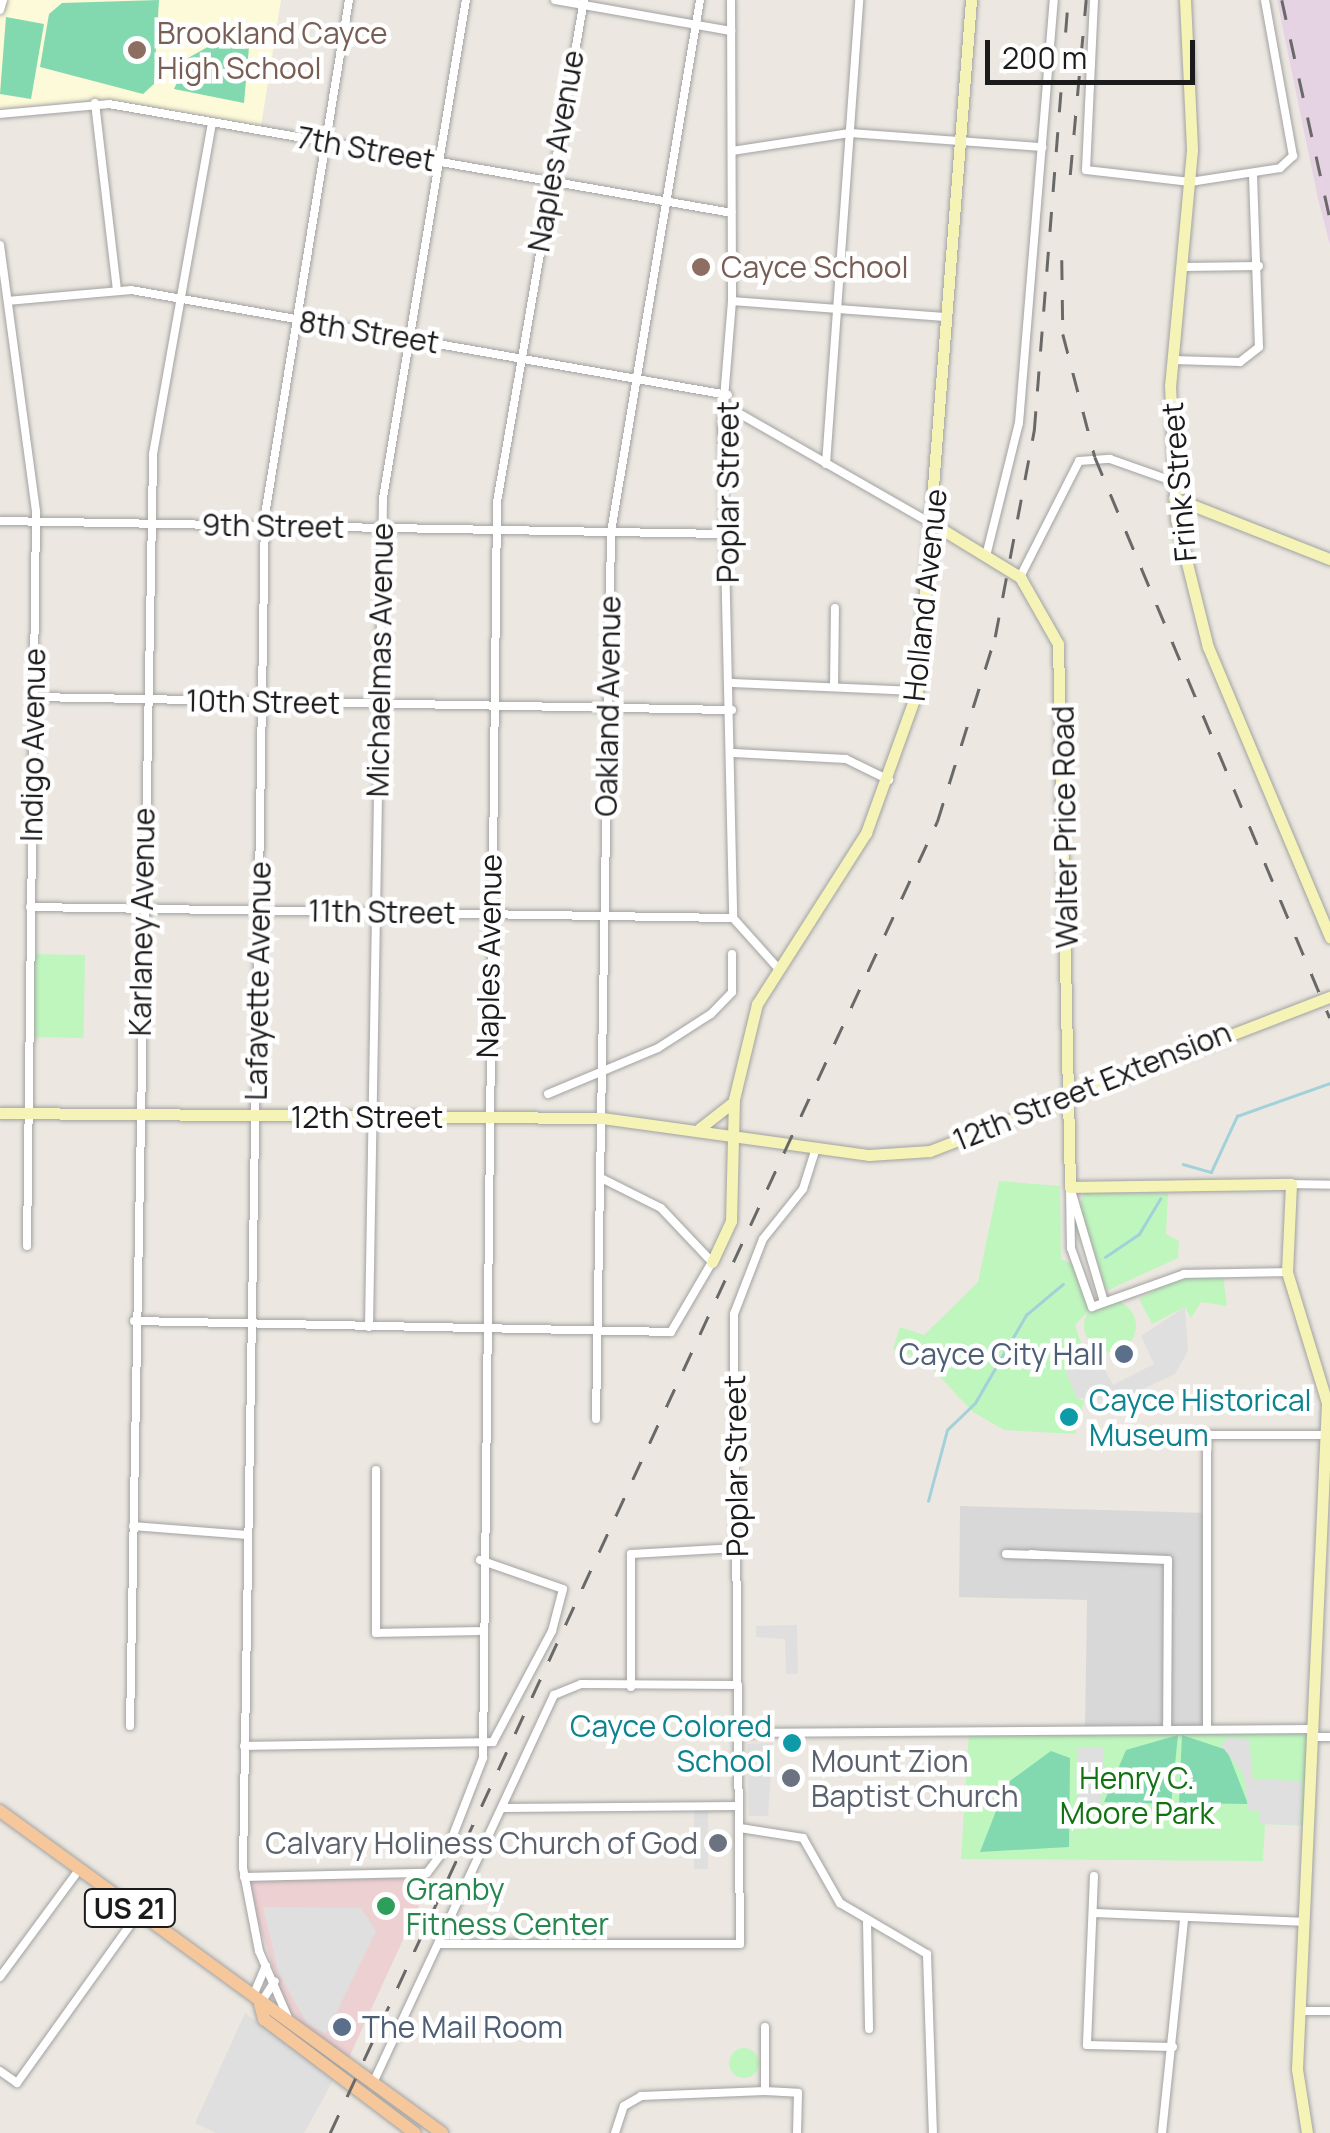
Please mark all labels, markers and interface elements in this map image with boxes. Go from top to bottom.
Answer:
place label: Brookland Cayce High School [157,15,388,86]
scale bar [990,20,1200,82]
text: 200 m [1002,37,1087,78]
marker: Brookland Cayce High School [126,39,148,61]
street label: Naples Avenue [521,47,591,255]
street label: 7th Street [294,119,438,179]
place label: Cayce School [721,249,909,285]
marker: Cayce School [690,256,712,278]
street label: 8th Street [296,303,442,361]
street label: Poplar Street [710,401,746,583]
street label: Frink Street [1154,401,1204,563]
street label: Holland Avenue [896,487,954,703]
street label: 9th Street [201,507,345,545]
street label: Michaelmas Avenue [360,523,400,797]
street label: Oakland Avenue [588,595,628,817]
street label: Indigo Avenue [13,648,53,842]
street label: 10th Street [186,683,340,721]
street label: Walter Price Road [1045,705,1085,949]
street label: Karlaney Avenue [122,807,162,1037]
street label: Naples Avenue [469,854,509,1058]
street label: Lafayette Avenue [238,861,278,1101]
street label: 11th Street [308,893,456,931]
street label: 12th Street Extension [948,1014,1236,1158]
street label: 12th Street [291,1099,443,1135]
place label: Cayce City Hall [899,1336,1104,1372]
marker: Cayce City Hall [1113,1343,1135,1365]
street label: Poplar Street [716,1375,756,1557]
place label: Cayce Historical Museum [1089,1382,1312,1452]
marker: Cayce Historical Museum [1058,1406,1080,1428]
place label: Cayce Colored School [570,1708,772,1778]
marker: Cayce Colored School [781,1732,803,1754]
place label: Mount Zion Baptist Church [811,1743,1019,1814]
park label: Henry C. Moore Park [1060,1760,1214,1830]
marker: Mount Zion Baptist Church [780,1767,802,1789]
place label: Calvary Holiness Church of God [265,1825,698,1861]
marker: Calvary Holiness Church of God [707,1832,729,1854]
place label: Granby Fitness Center [406,1871,609,1942]
road number: US 21 [82,1885,178,1931]
marker: Granby Fitness Center [375,1895,397,1917]
place label: The Mail Room [362,2009,563,2045]
marker: The Mail Room [331,2016,353,2038]

